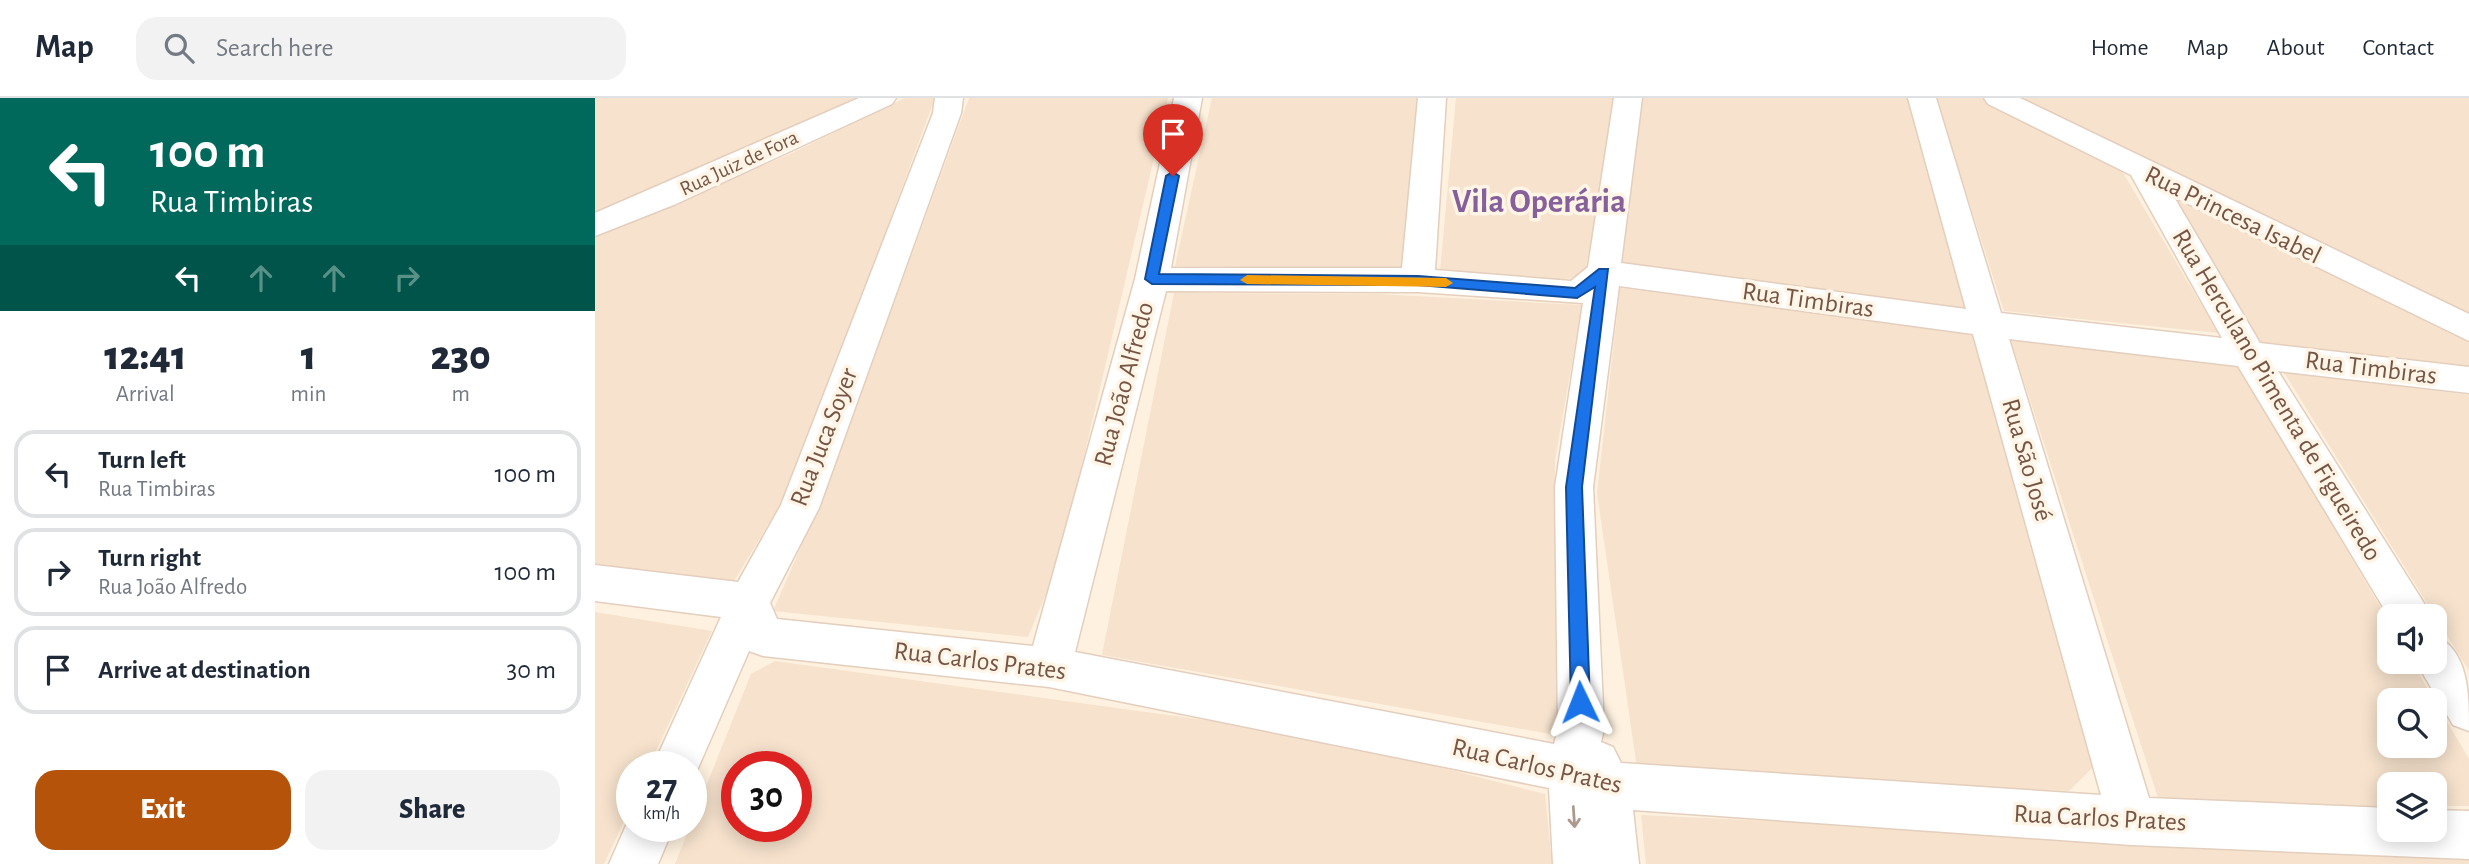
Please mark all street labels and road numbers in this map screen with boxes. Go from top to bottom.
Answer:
street label: Rua Juiz de Fora [677,126,802,200]
street label: Rua Princesa Isabel [2141,161,2325,269]
street label: Rua Herculano Pimenta de Figueiredo [2168,225,2386,565]
street label: Rua Timbiras [1740,278,1876,322]
street label: Rua João Alfredo [1090,299,1158,469]
street label: Rua Timbiras [2304,347,2438,389]
street label: Rua Juca Soyer [786,364,862,510]
street label: Rua São José [1997,396,2057,524]
street label: Rua Carlos Prates [893,638,1067,684]
street label: Rua Carlos Prates [1450,734,1624,798]
street label: Rua Carlos Prates [2013,800,2187,836]

